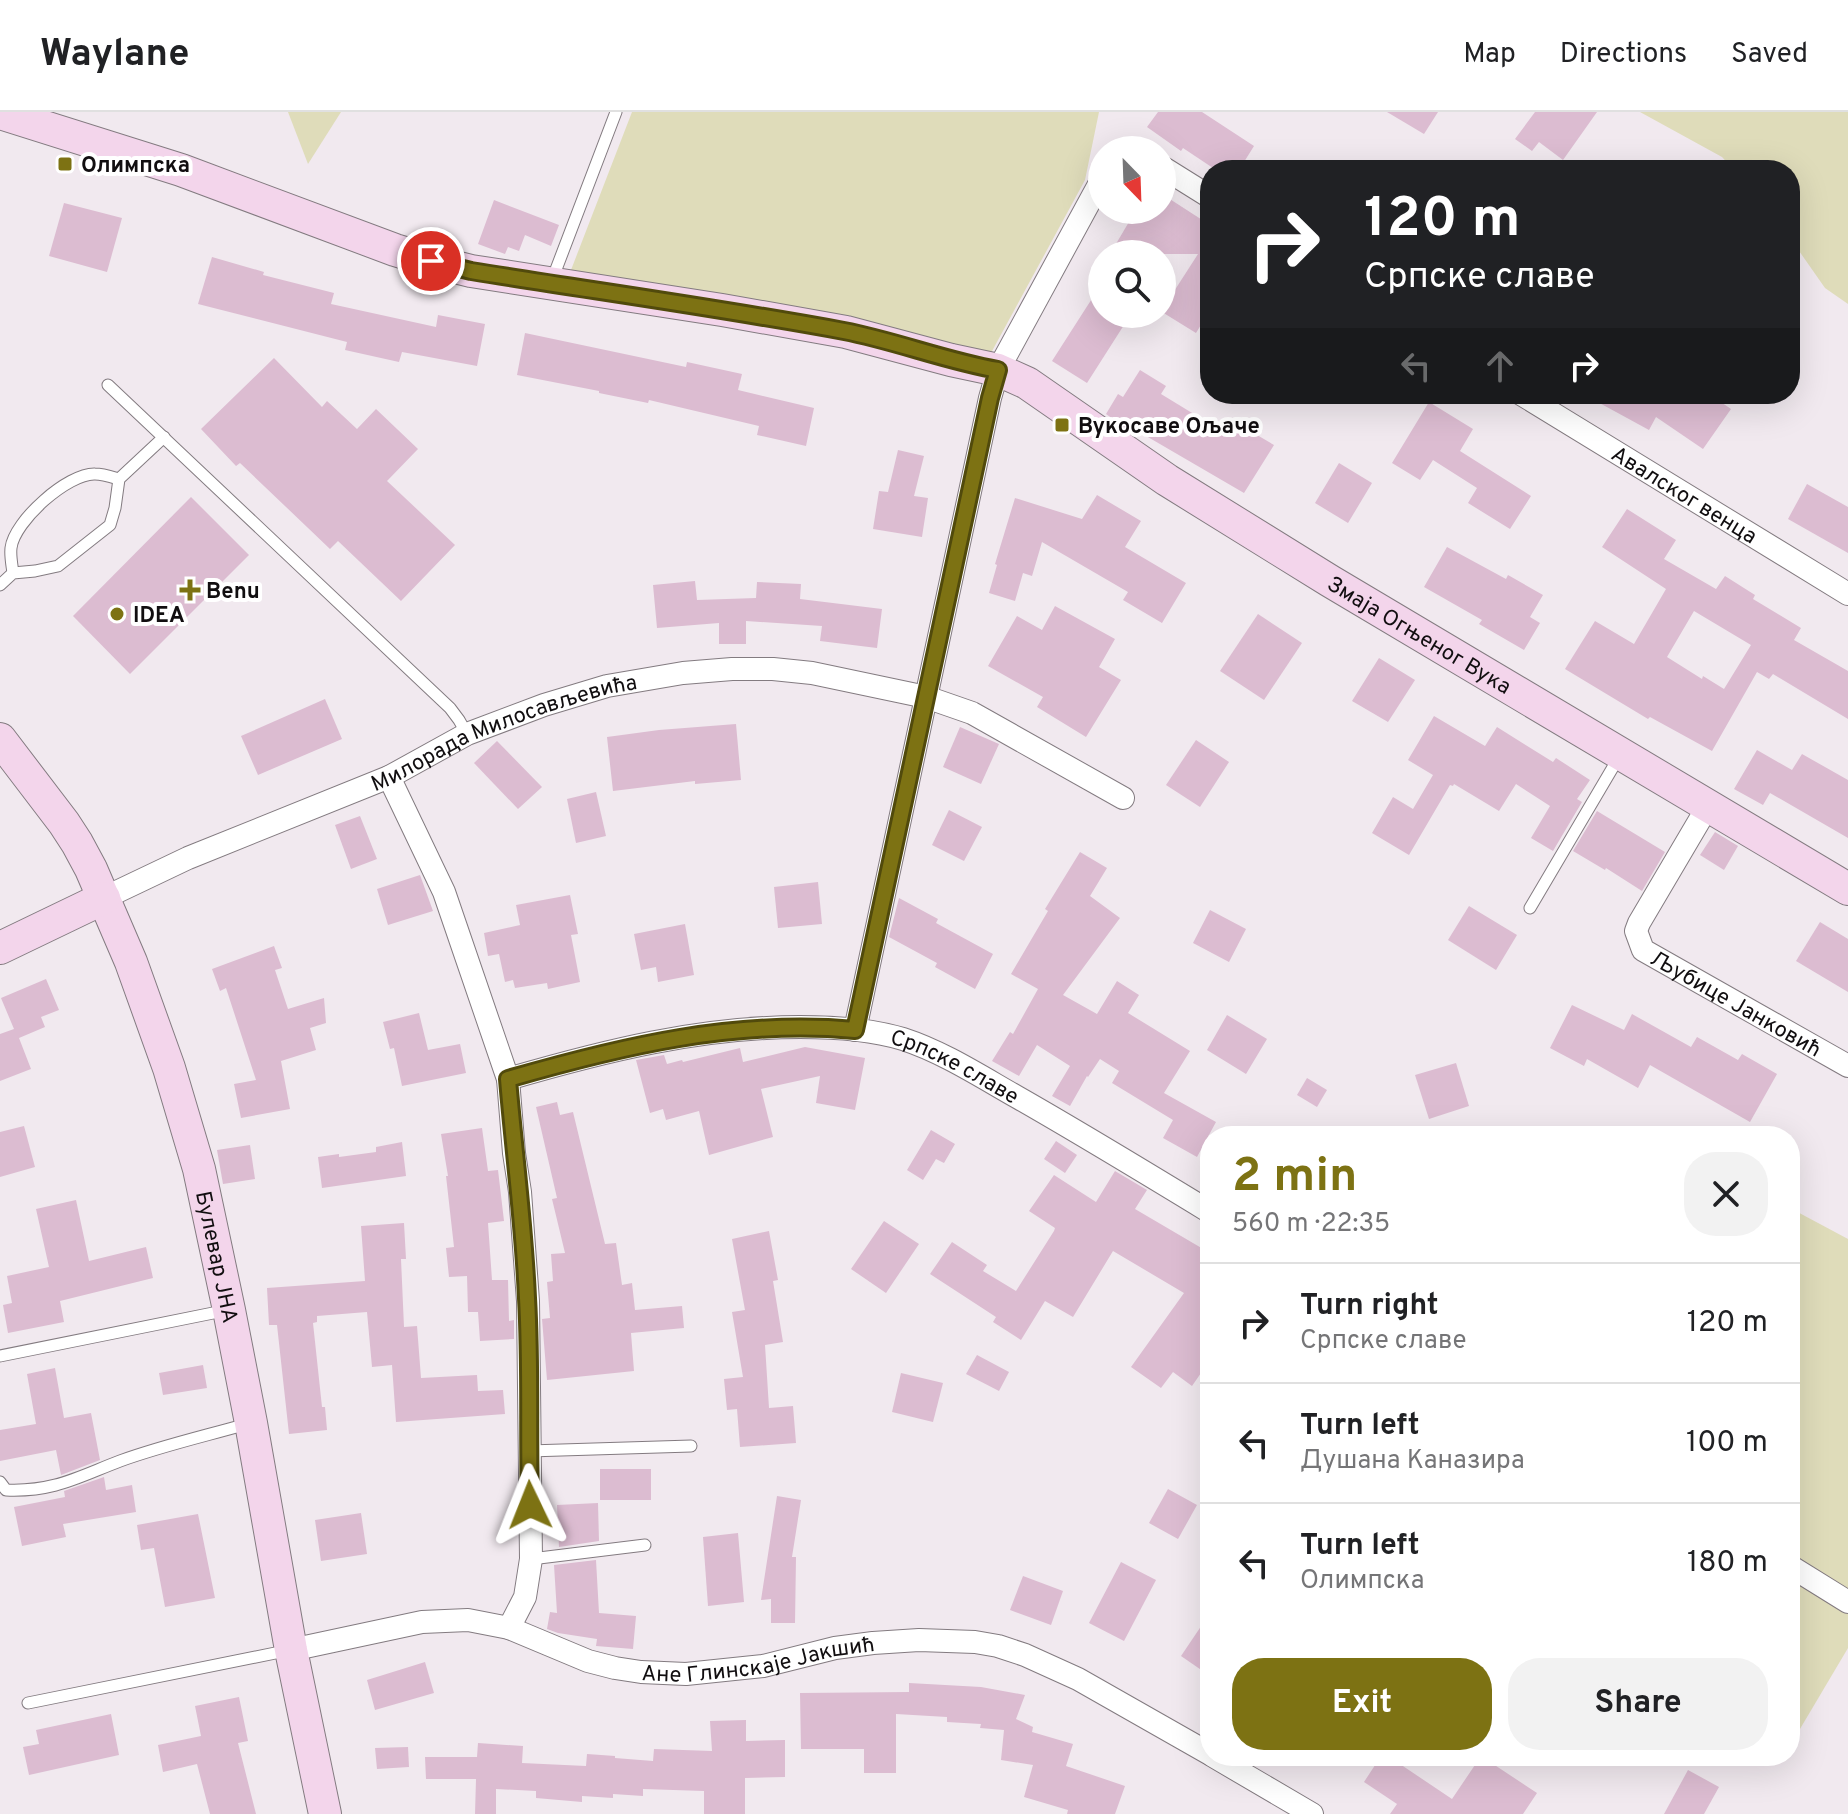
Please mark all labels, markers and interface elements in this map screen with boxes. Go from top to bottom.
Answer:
text: Waylane [40,31,189,80]
text: Map [1463,37,1516,73]
text: Directions [1560,37,1687,73]
text: Saved [1731,37,1808,73]
north arrow [1088,136,1176,224]
map controls [1088,136,1176,328]
place label: Олимпска [81,153,190,180]
marker: Олимпска [56,155,74,173]
text: 120 m [1364,186,1521,256]
icon: right [1232,192,1336,296]
pin [397,227,465,295]
icon: arrive [409,239,453,283]
button: search [1088,240,1176,328]
text: Српске славе [1364,255,1595,301]
icon: left [1394,344,1438,388]
icon: ahead [1478,344,1522,388]
icon: right [1562,344,1606,388]
place label: Вукосаве Ољаче [1078,414,1260,441]
marker: Вукосаве Ољаче [1053,416,1071,434]
street label: Авалског венца [1606,441,1761,551]
street label: Змаја Огњеног Вука [1322,571,1515,702]
place label: Benu [206,579,260,606]
marker: Benu [181,581,199,599]
place label: IDEA [133,603,185,630]
marker: IDEA [108,605,126,623]
street label: Милорада Милосављевића [368,670,639,799]
street label: Љубице Јанковић [1645,946,1826,1064]
street label: Српске славе [887,1025,1023,1111]
text: 2 min [1232,1148,1357,1208]
button: close [1684,1152,1768,1236]
street label: Булевар ЈНА [188,1189,242,1326]
text: 560 m · 22:35 [1232,1208,1390,1241]
text: Turn right [1300,1288,1438,1325]
icon: right [1232,1301,1276,1345]
text: 120 m [1687,1305,1768,1342]
text: Српске славе [1300,1325,1467,1358]
text: Turn left [1300,1408,1420,1445]
icon: left [1232,1421,1276,1465]
text: 100 m [1686,1425,1768,1462]
text: Душана Каназира [1300,1445,1525,1478]
position arrow [488,1463,572,1547]
text: Turn left [1300,1528,1420,1565]
icon: left [1232,1541,1276,1585]
text: 180 m [1687,1545,1768,1582]
text: Олимпска [1300,1565,1424,1598]
street label: Ане Глинскаје Јакшић [641,1632,876,1690]
button: Exit [1232,1658,1492,1750]
button: Share [1508,1658,1768,1750]

